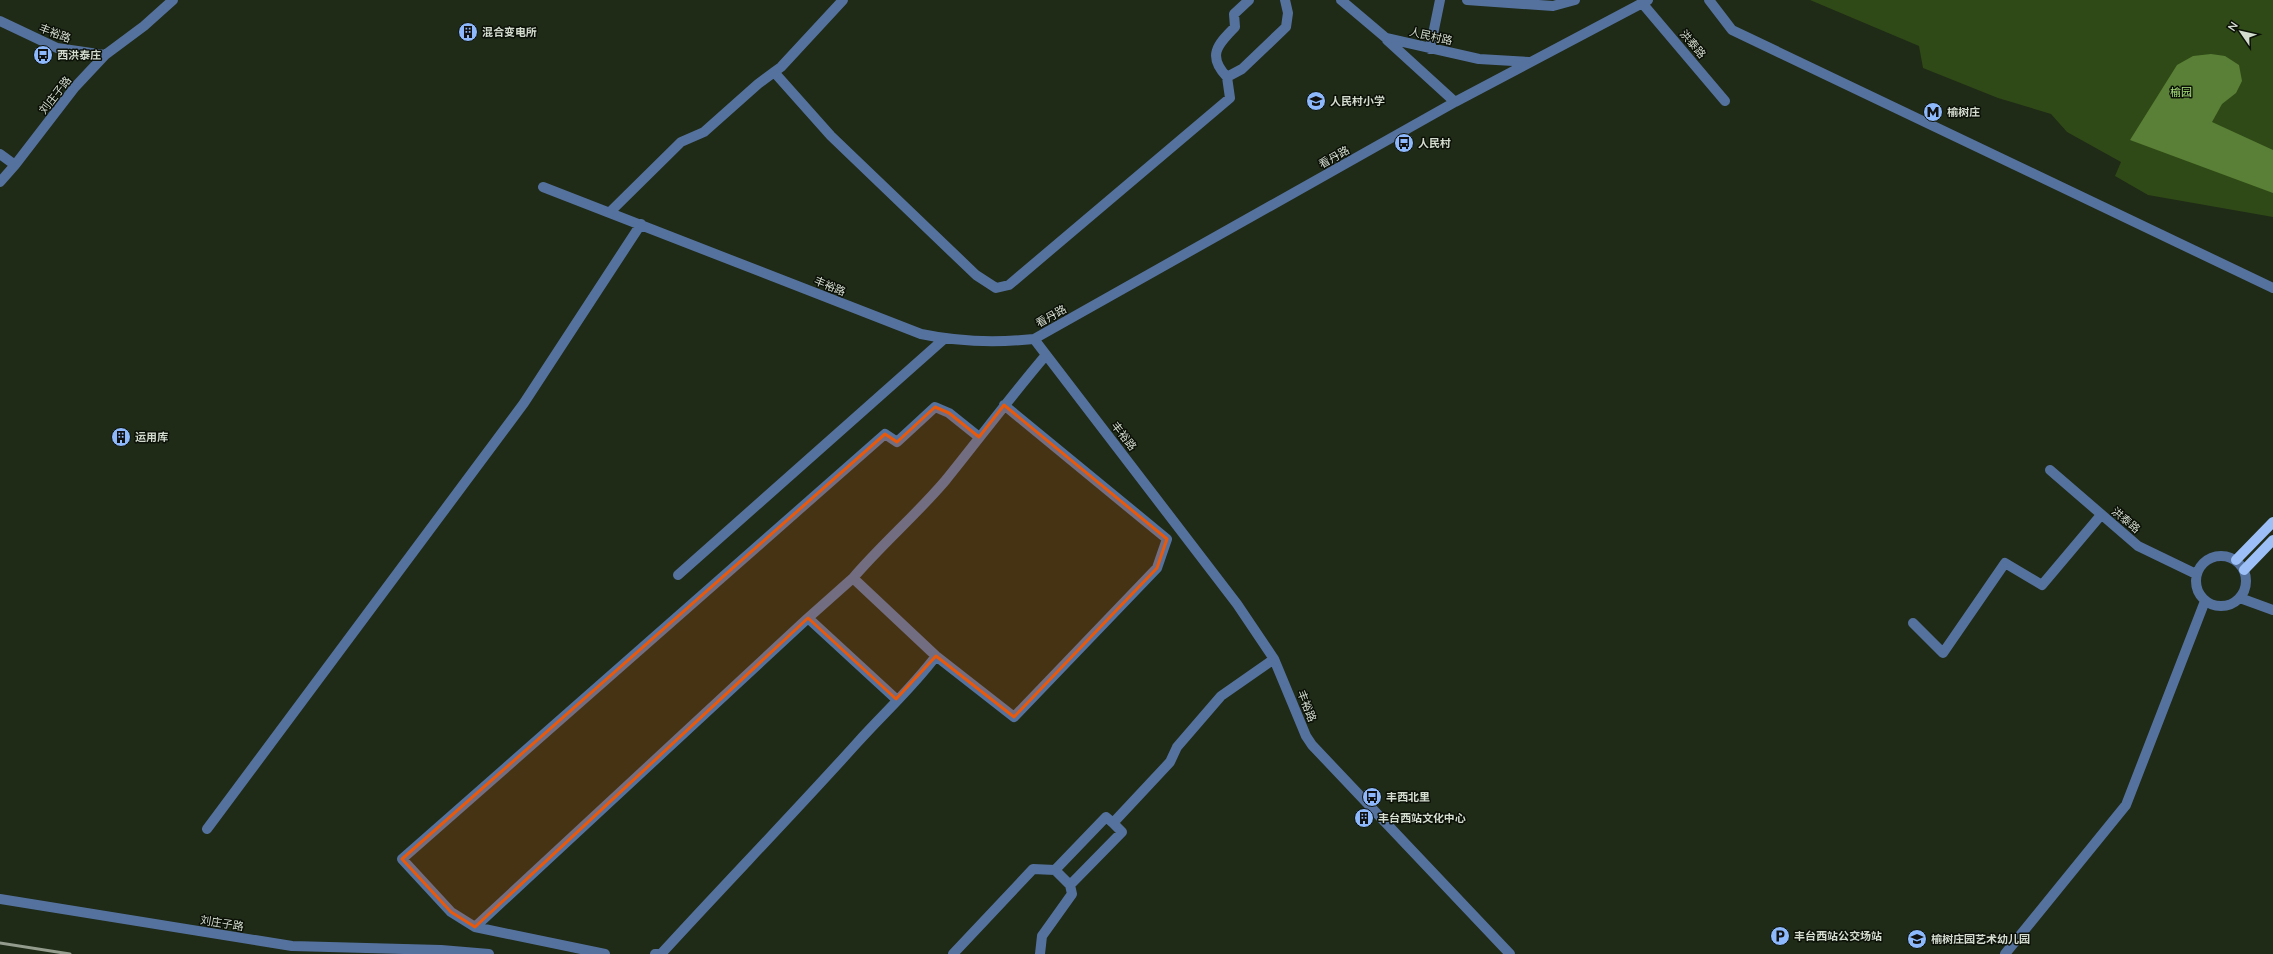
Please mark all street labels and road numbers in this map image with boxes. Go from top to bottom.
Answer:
street label: 丰裕路 [37,21,73,45]
street label: 人民村路 [1408,24,1454,48]
street label: 洪泰路 [1677,27,1709,61]
street label: 刘庄子路 [36,73,74,117]
street label: 看丹路 [1316,143,1352,171]
street label: 丰裕路 [812,273,848,299]
street label: 看丹路 [1033,302,1069,330]
street label: 丰裕路 [1108,419,1140,453]
street label: 洪泰路 [2109,504,2143,536]
street label: 丰裕路 [1295,688,1319,724]
street label: 刘庄子路 [199,913,245,933]

